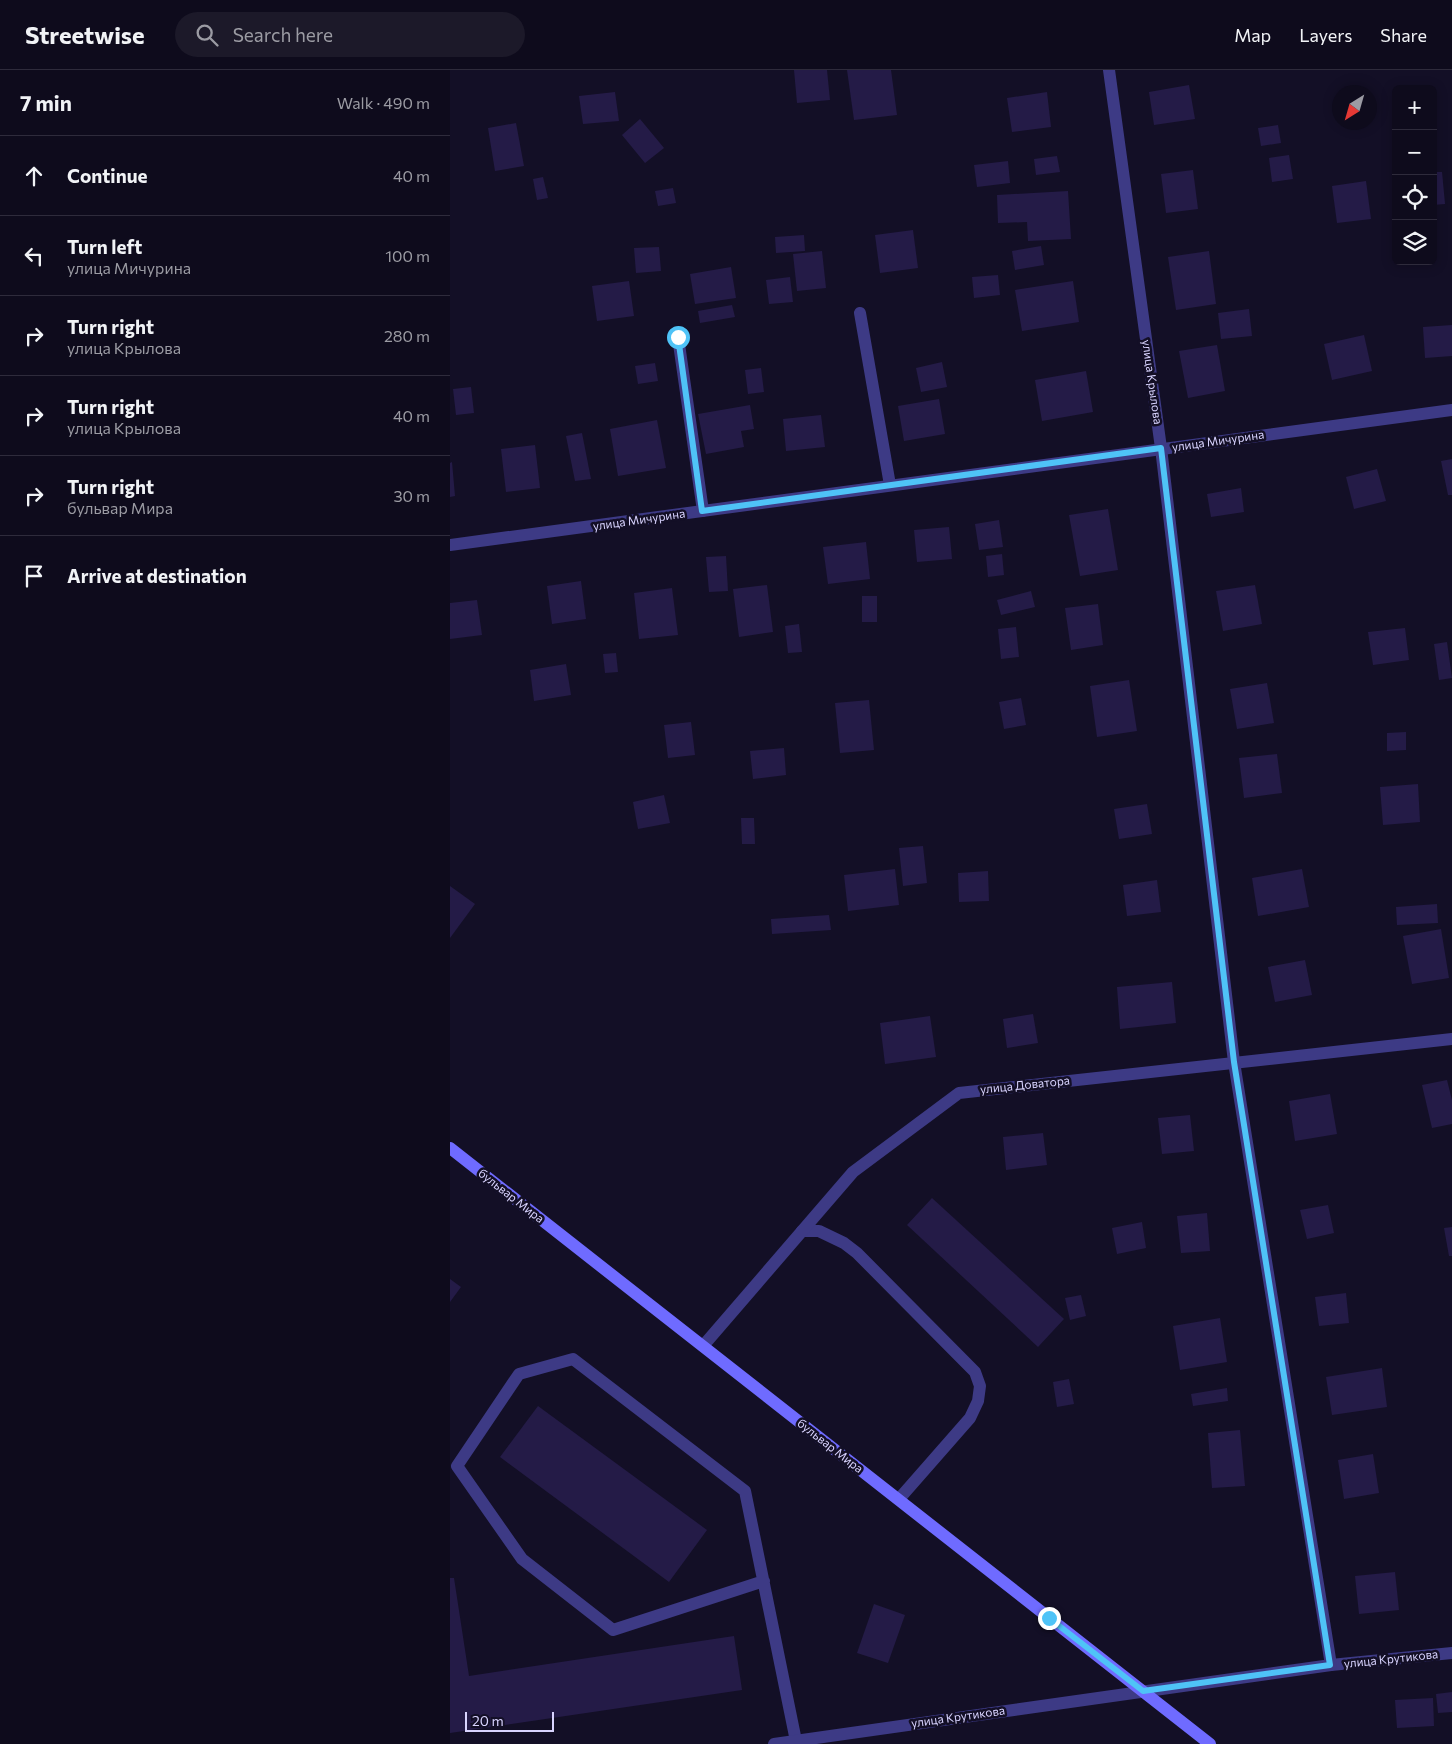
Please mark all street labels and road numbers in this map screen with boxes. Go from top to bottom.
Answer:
street label: улица Крылова [1140,339,1166,425]
street label: улица Мичурина [1171,427,1265,453]
street label: улица Мичурина [592,506,686,532]
street label: улица Доватора [979,1072,1071,1096]
street label: бульвар Мира [476,1165,547,1225]
street label: бульвар Мира [795,1415,866,1475]
street label: улица Крутикова [1343,1646,1439,1670]
street label: улица Крутикова [910,1702,1006,1730]

